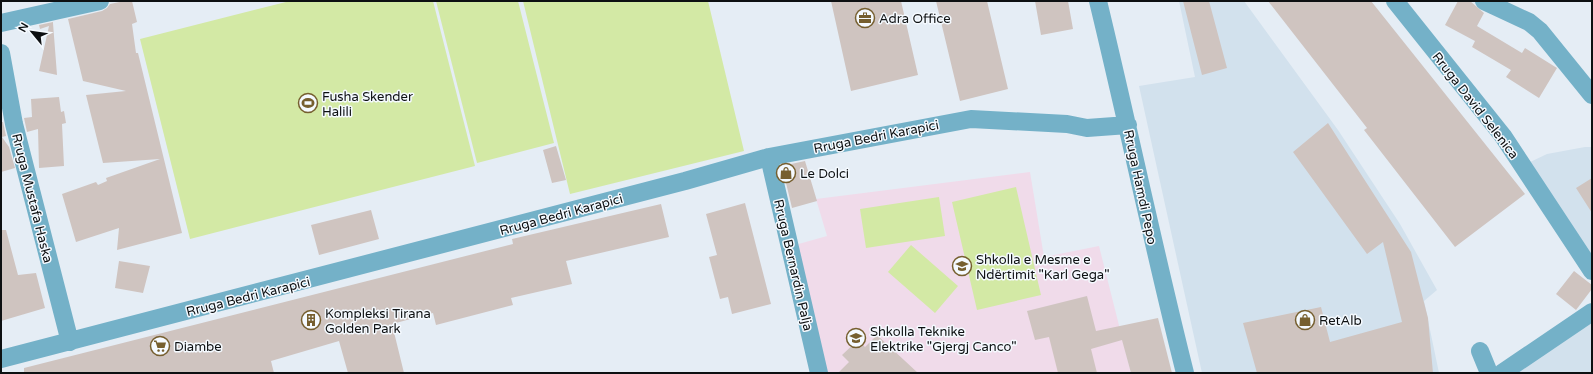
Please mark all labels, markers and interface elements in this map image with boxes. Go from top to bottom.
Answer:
office icon: Adra Office [854,7,876,29]
place label: Adra Office [879,11,951,27]
north arrow [12,12,52,52]
text: N [16,20,32,34]
street label: Rruga David Selenica [1429,49,1522,162]
place label: Fusha Skender Halili [322,89,413,120]
sports icon: Fusha Skender Halili [297,92,319,114]
street label: Rruga Bedri Karapici [812,117,940,157]
street label: Rruga Hamdi Pepo [1120,128,1160,246]
street label: Rruga Mustafa Haska [8,132,56,265]
shop icon: Le Dolci [775,162,797,184]
place label: Le Dolci [800,166,849,182]
street label: Rruga Bedri Karapici [498,191,625,239]
street label: Rruga Bernardin Palja [770,198,816,333]
place label: Shkolla e Mesme e Ndërtimit "Karl Gega" [976,252,1110,283]
school or university icon: Shkolla e Mesme e Ndërtimit "Karl Gega" [951,255,973,277]
street label: Rruga Bedri Karapici [185,274,312,320]
place label: Kompleksi Tirana Golden Park [325,306,431,337]
building icon: Kompleksi Tirana Golden Park [300,309,322,331]
shop icon: RetAlb [1294,309,1316,331]
place label: RetAlb [1319,313,1362,329]
place label: Shkolla Teknike Elektrike "Gjergj Canco" [870,324,1017,355]
school or university icon: Shkolla Teknike Elektrike "Gjergj Canco" [845,327,867,349]
supermarket icon: Diambe [149,335,171,357]
place label: Diambe [174,339,222,355]

